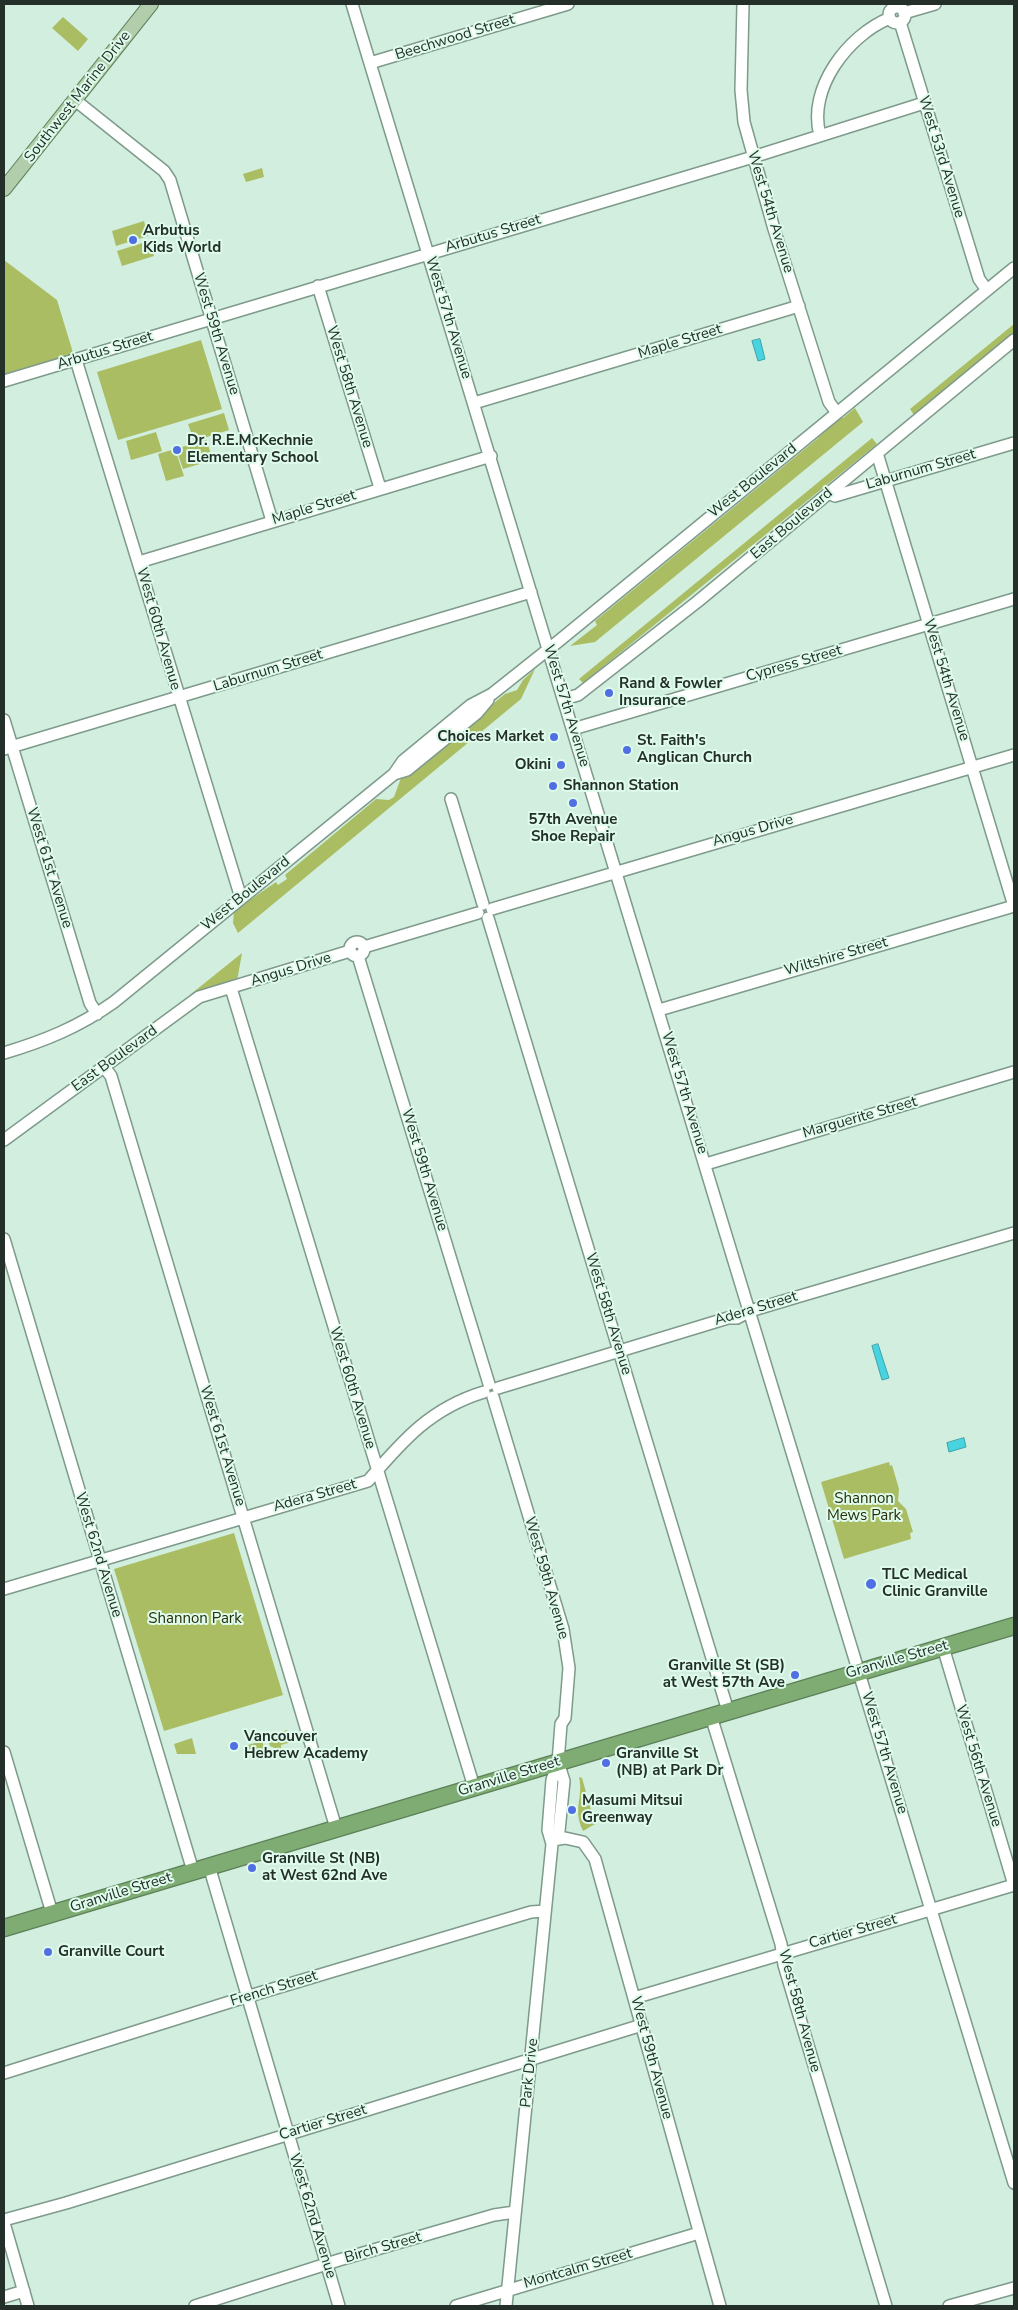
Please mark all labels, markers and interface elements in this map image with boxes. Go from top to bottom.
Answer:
street label: Beechwood Street [393,11,517,65]
street label: Southwest Marine Drive [21,28,135,166]
street label: West 53rd Avenue [914,94,968,220]
street label: West 54th Avenue [743,149,797,275]
street label: Arbutus Street [443,211,543,257]
place label: Arbutus Kids World [143,222,221,257]
marker: Arbutus Kids World [127,234,139,246]
street label: West 57th Avenue [421,255,475,381]
street label: West 59th Avenue [189,271,243,397]
street label: Maple Street [636,321,724,363]
street label: West 58th Avenue [322,324,376,450]
street label: Arbutus Street [55,328,155,374]
place label: Dr. R.E.McKechnie Elementary School [187,432,318,467]
street label: West Boulevard [705,440,801,522]
marker: Dr. R.E.McKechnie Elementary School [171,444,183,456]
street label: Laburnum Street [864,446,978,494]
street label: East Boulevard [747,484,837,564]
street label: Maple Street [270,487,358,529]
street label: West 60th Avenue [132,566,184,692]
street label: West 54th Avenue [919,617,973,743]
street label: Cypress Street [744,642,844,686]
street label: West 57th Avenue [539,643,593,769]
street label: Laburnum Street [211,646,325,696]
place label: Rand & Fowler Insurance [619,675,722,710]
marker: Rand & Fowler Insurance [603,687,615,699]
place label: Choices Market [437,728,544,746]
marker: Choices Market [548,731,560,743]
place label: St. Faith's Anglican Church [637,732,752,767]
marker: St. Faith's Anglican Church [621,744,633,756]
place label: Okini [515,756,551,774]
marker: Okini [555,759,567,771]
place label: Shannon Station [563,777,679,795]
marker: Shannon Station [547,780,559,792]
marker: 57th Avenue Shoe Repair [567,797,579,809]
street label: West 61st Avenue [22,806,76,930]
place label: 57th Avenue Shoe Repair [529,811,617,846]
street label: Angus Drive [710,811,796,851]
street label: West Boulevard [198,853,294,935]
street label: Wiltshire Street [782,934,890,980]
street label: Angus Drive [249,949,333,991]
street label: East Boulevard [69,1022,161,1096]
street label: West 57th Avenue [657,1030,711,1156]
street label: Marguerite Street [801,1093,919,1143]
street label: West 59th Avenue [397,1107,451,1233]
street label: West 58th Avenue [581,1251,635,1377]
street label: Adera Street [712,1288,800,1330]
street label: West 60th Avenue [325,1325,379,1451]
street label: West 61st Avenue [195,1384,249,1508]
street label: Adera Street [271,1476,359,1516]
street label: West 62nd Avenue [70,1490,126,1620]
park label: Shannon Mews Park [827,1490,901,1525]
street label: West 59th Avenue [520,1515,572,1641]
place label: TLC Medical Clinic Granville [882,1566,988,1601]
marker: TLC Medical Clinic Granville [864,1577,878,1591]
park label: Shannon Park [148,1610,242,1628]
street label: Granville Street [844,1637,950,1683]
place label: Granville St (SB) at West 57th Ave [663,1657,785,1692]
marker: Granville St (SB) at West 57th Ave [789,1669,801,1681]
street label: West 57th Avenue [857,1690,911,1816]
street label: West 56th Avenue [951,1703,1005,1829]
place label: Vancouver Hebrew Academy [244,1728,368,1763]
marker: Vancouver Hebrew Academy [228,1740,240,1752]
place label: Granville St (NB) at Park Dr [616,1745,723,1780]
street label: Granville Street [456,1753,562,1801]
marker: Granville St (NB) at Park Dr [600,1757,612,1769]
place label: Masumi Mitsui Greenway [582,1792,683,1827]
marker: Masumi Mitsui Greenway [566,1804,578,1816]
place label: Granville St (NB) at West 62nd Ave [262,1850,387,1885]
marker: Granville St (NB) at West 62nd Ave [246,1862,258,1874]
street label: Granville Street [68,1869,174,1917]
street label: Cartier Street [807,1911,899,1953]
place label: Granville Court [58,1943,164,1961]
marker: Granville Court [42,1946,54,1958]
street label: West 58th Avenue [774,1948,824,2074]
street label: French Street [228,1967,320,2011]
street label: West 59th Avenue [626,1995,676,2121]
street label: Park Drive [517,2038,543,2108]
street label: Cartier Street [277,2101,369,2145]
street label: West 62nd Avenue [284,2151,340,2281]
street label: Birch Street [342,2228,424,2268]
street label: Montcalm Street [522,2245,634,2293]

